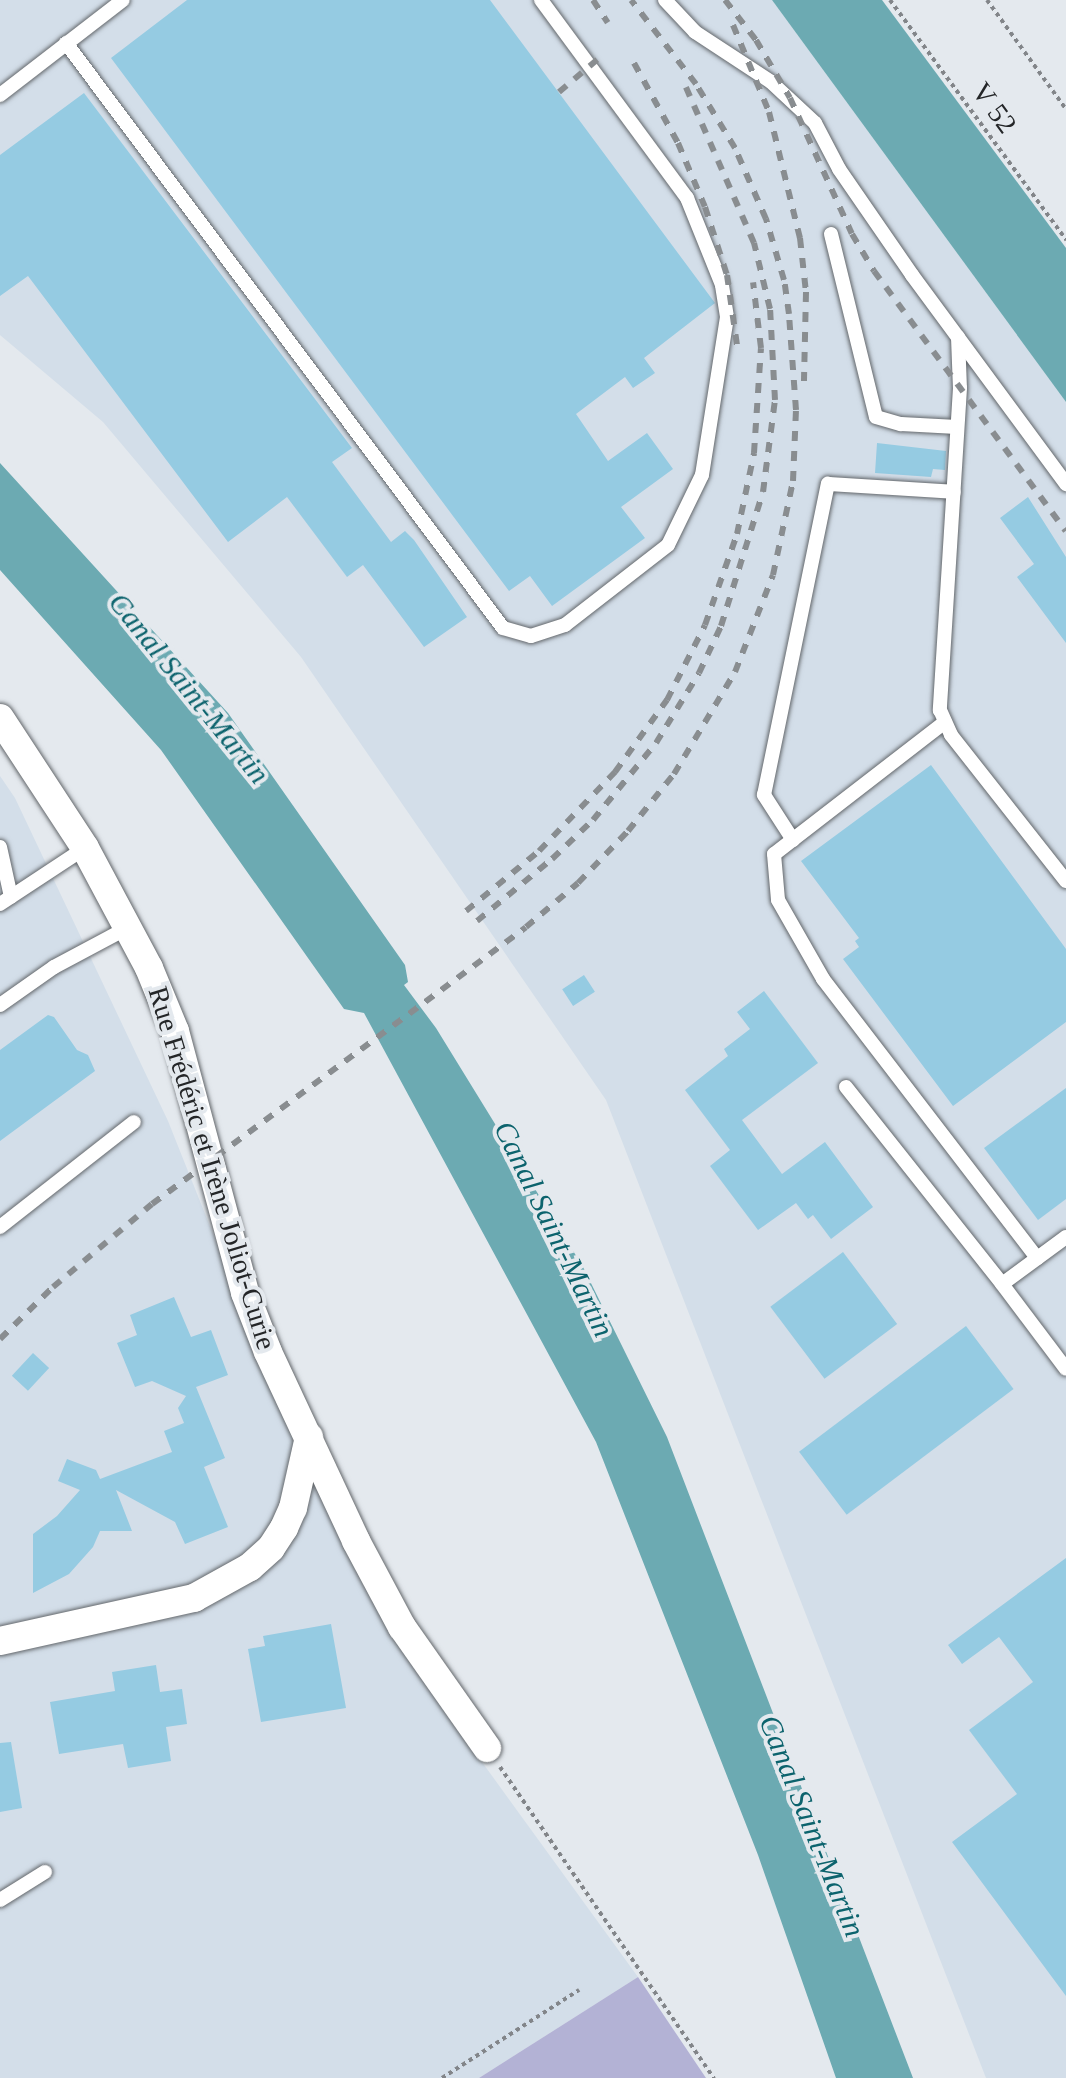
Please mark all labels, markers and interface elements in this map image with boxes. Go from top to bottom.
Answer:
street label: V 52 [964,76,1024,140]
water label: Canal Saint-Martin [101,585,277,791]
street label: Rue Frédéric et Irène Joliot-Curie [141,982,283,1354]
water label: Canal Saint-Martin [486,1115,622,1343]
water label: Canal Saint-Martin [751,1710,873,1942]

